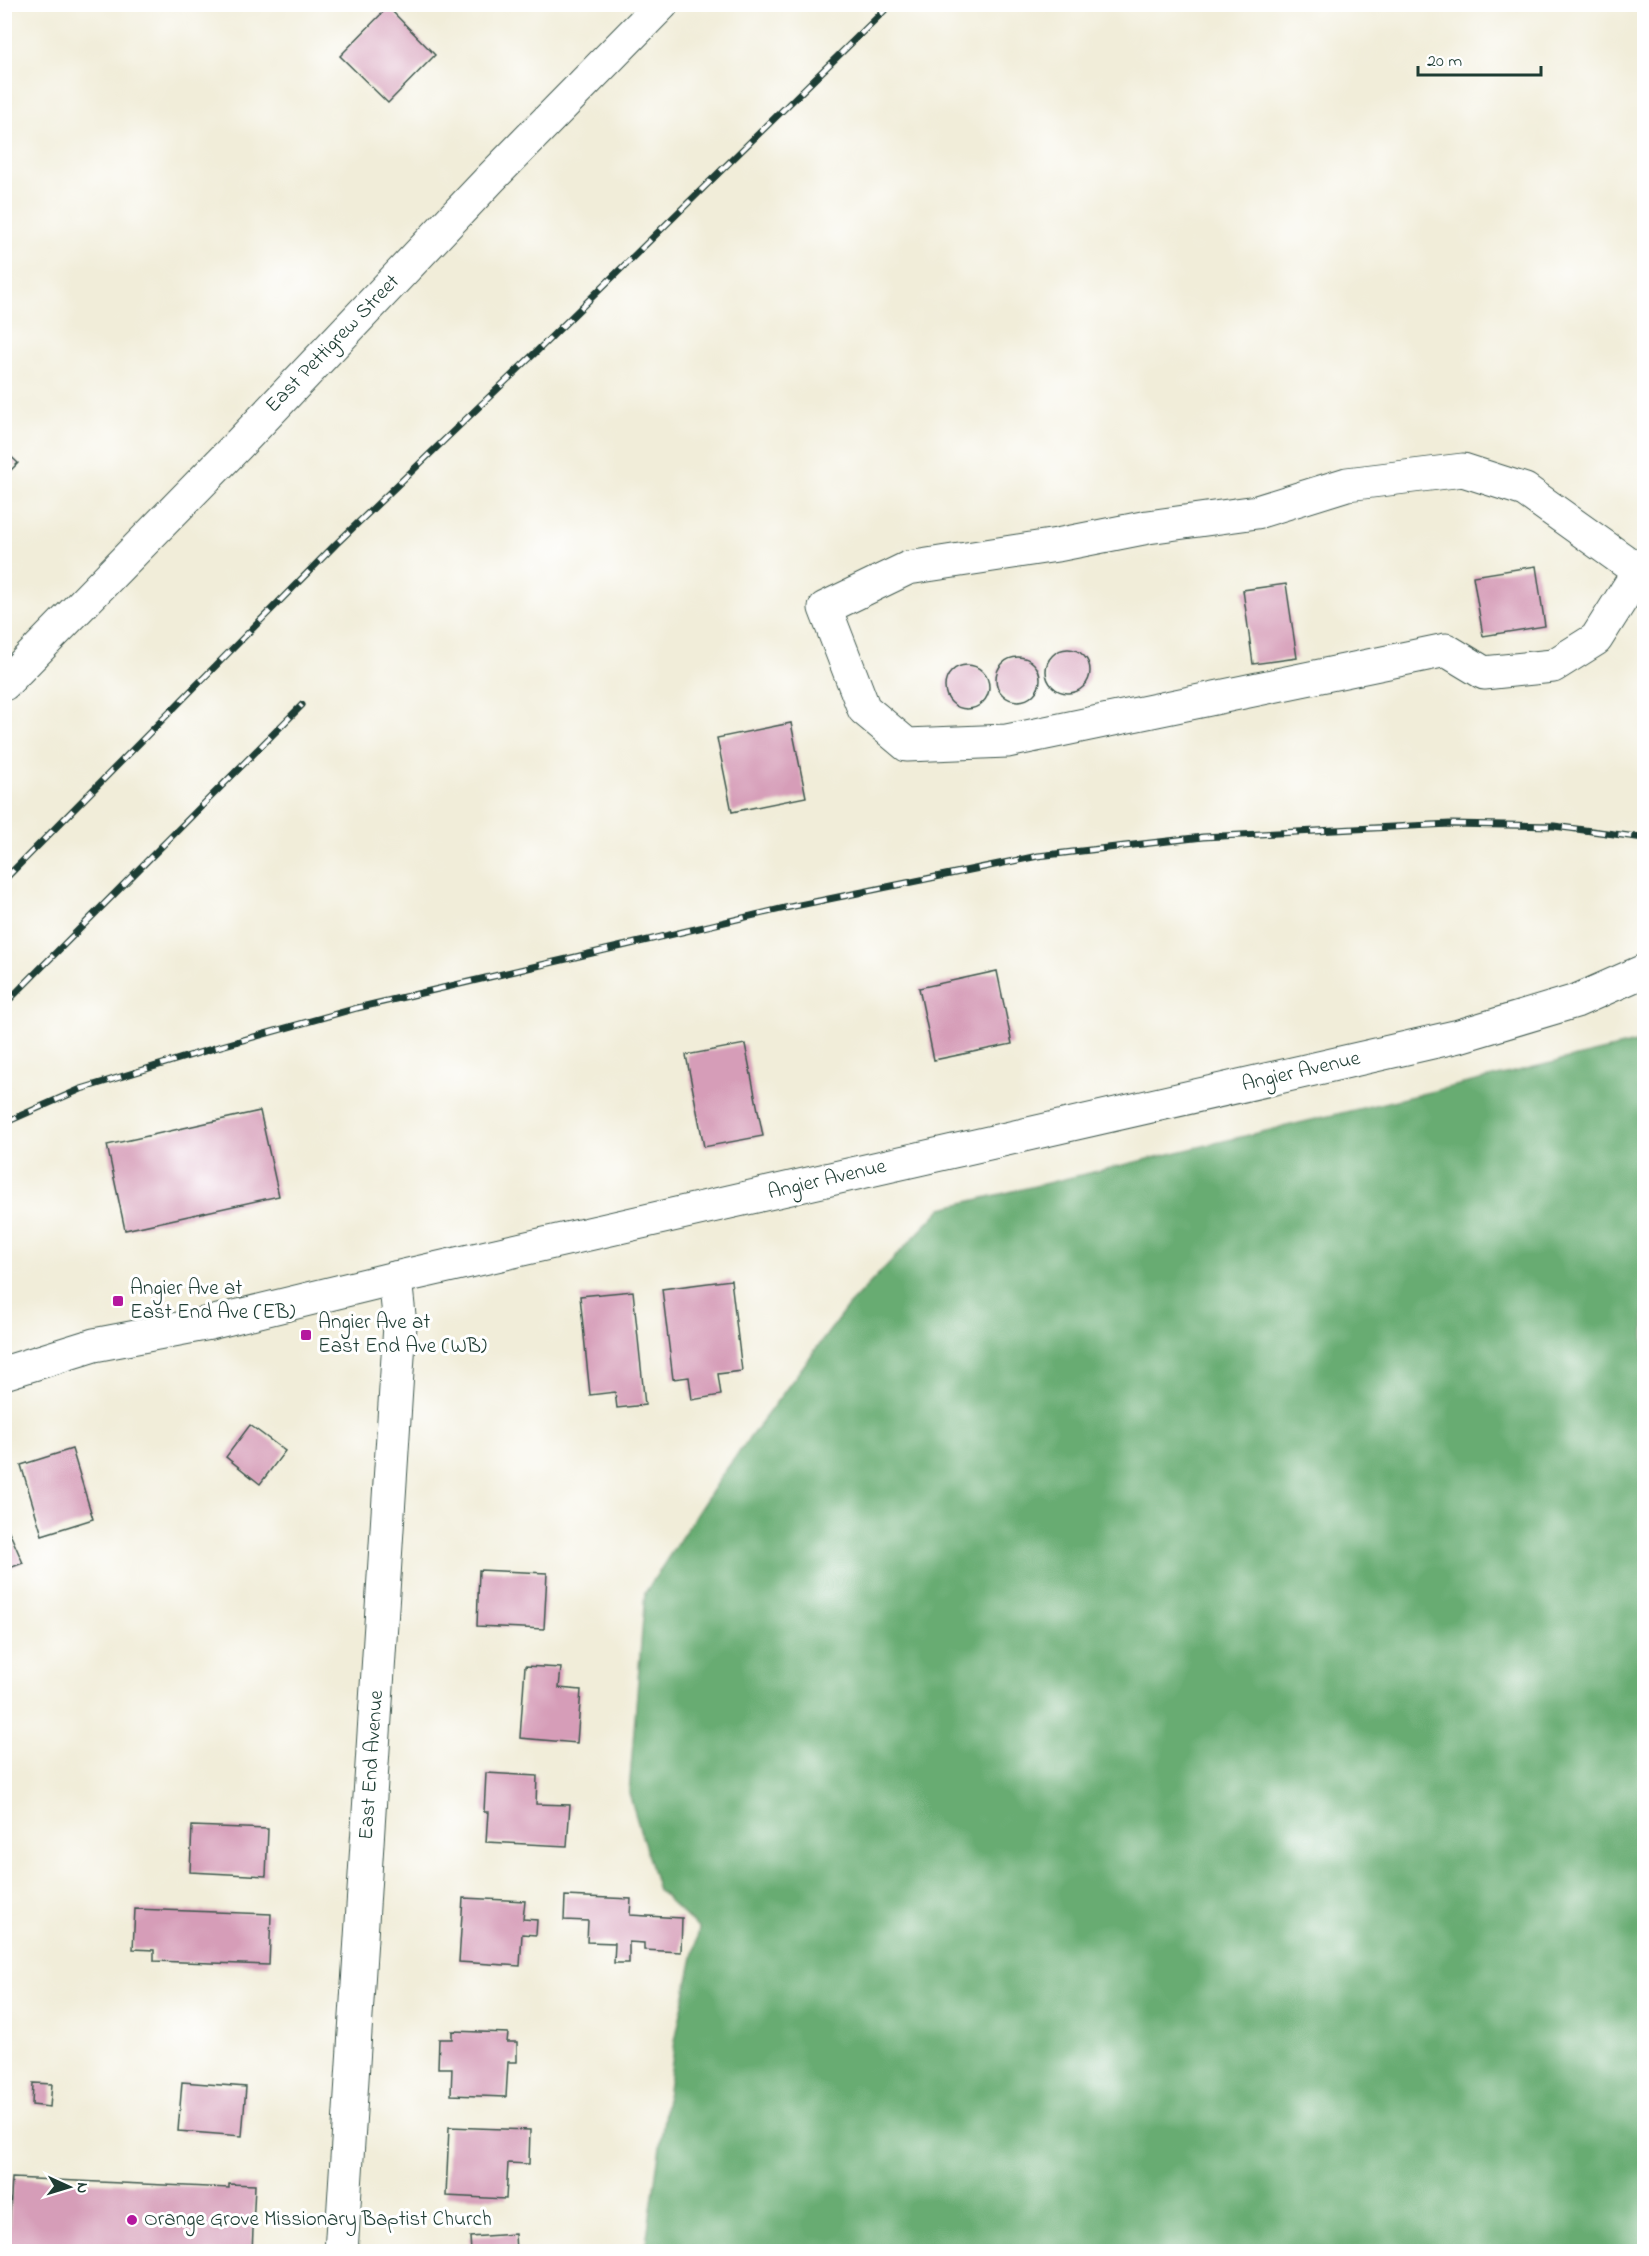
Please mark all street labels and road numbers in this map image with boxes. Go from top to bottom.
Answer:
street label: East Pettigrew Street [259,268,409,421]
street label: Angier Avenue [1239,1044,1364,1102]
street label: Angier Avenue [765,1152,890,1210]
street label: East End Avenue [352,1689,392,1841]

